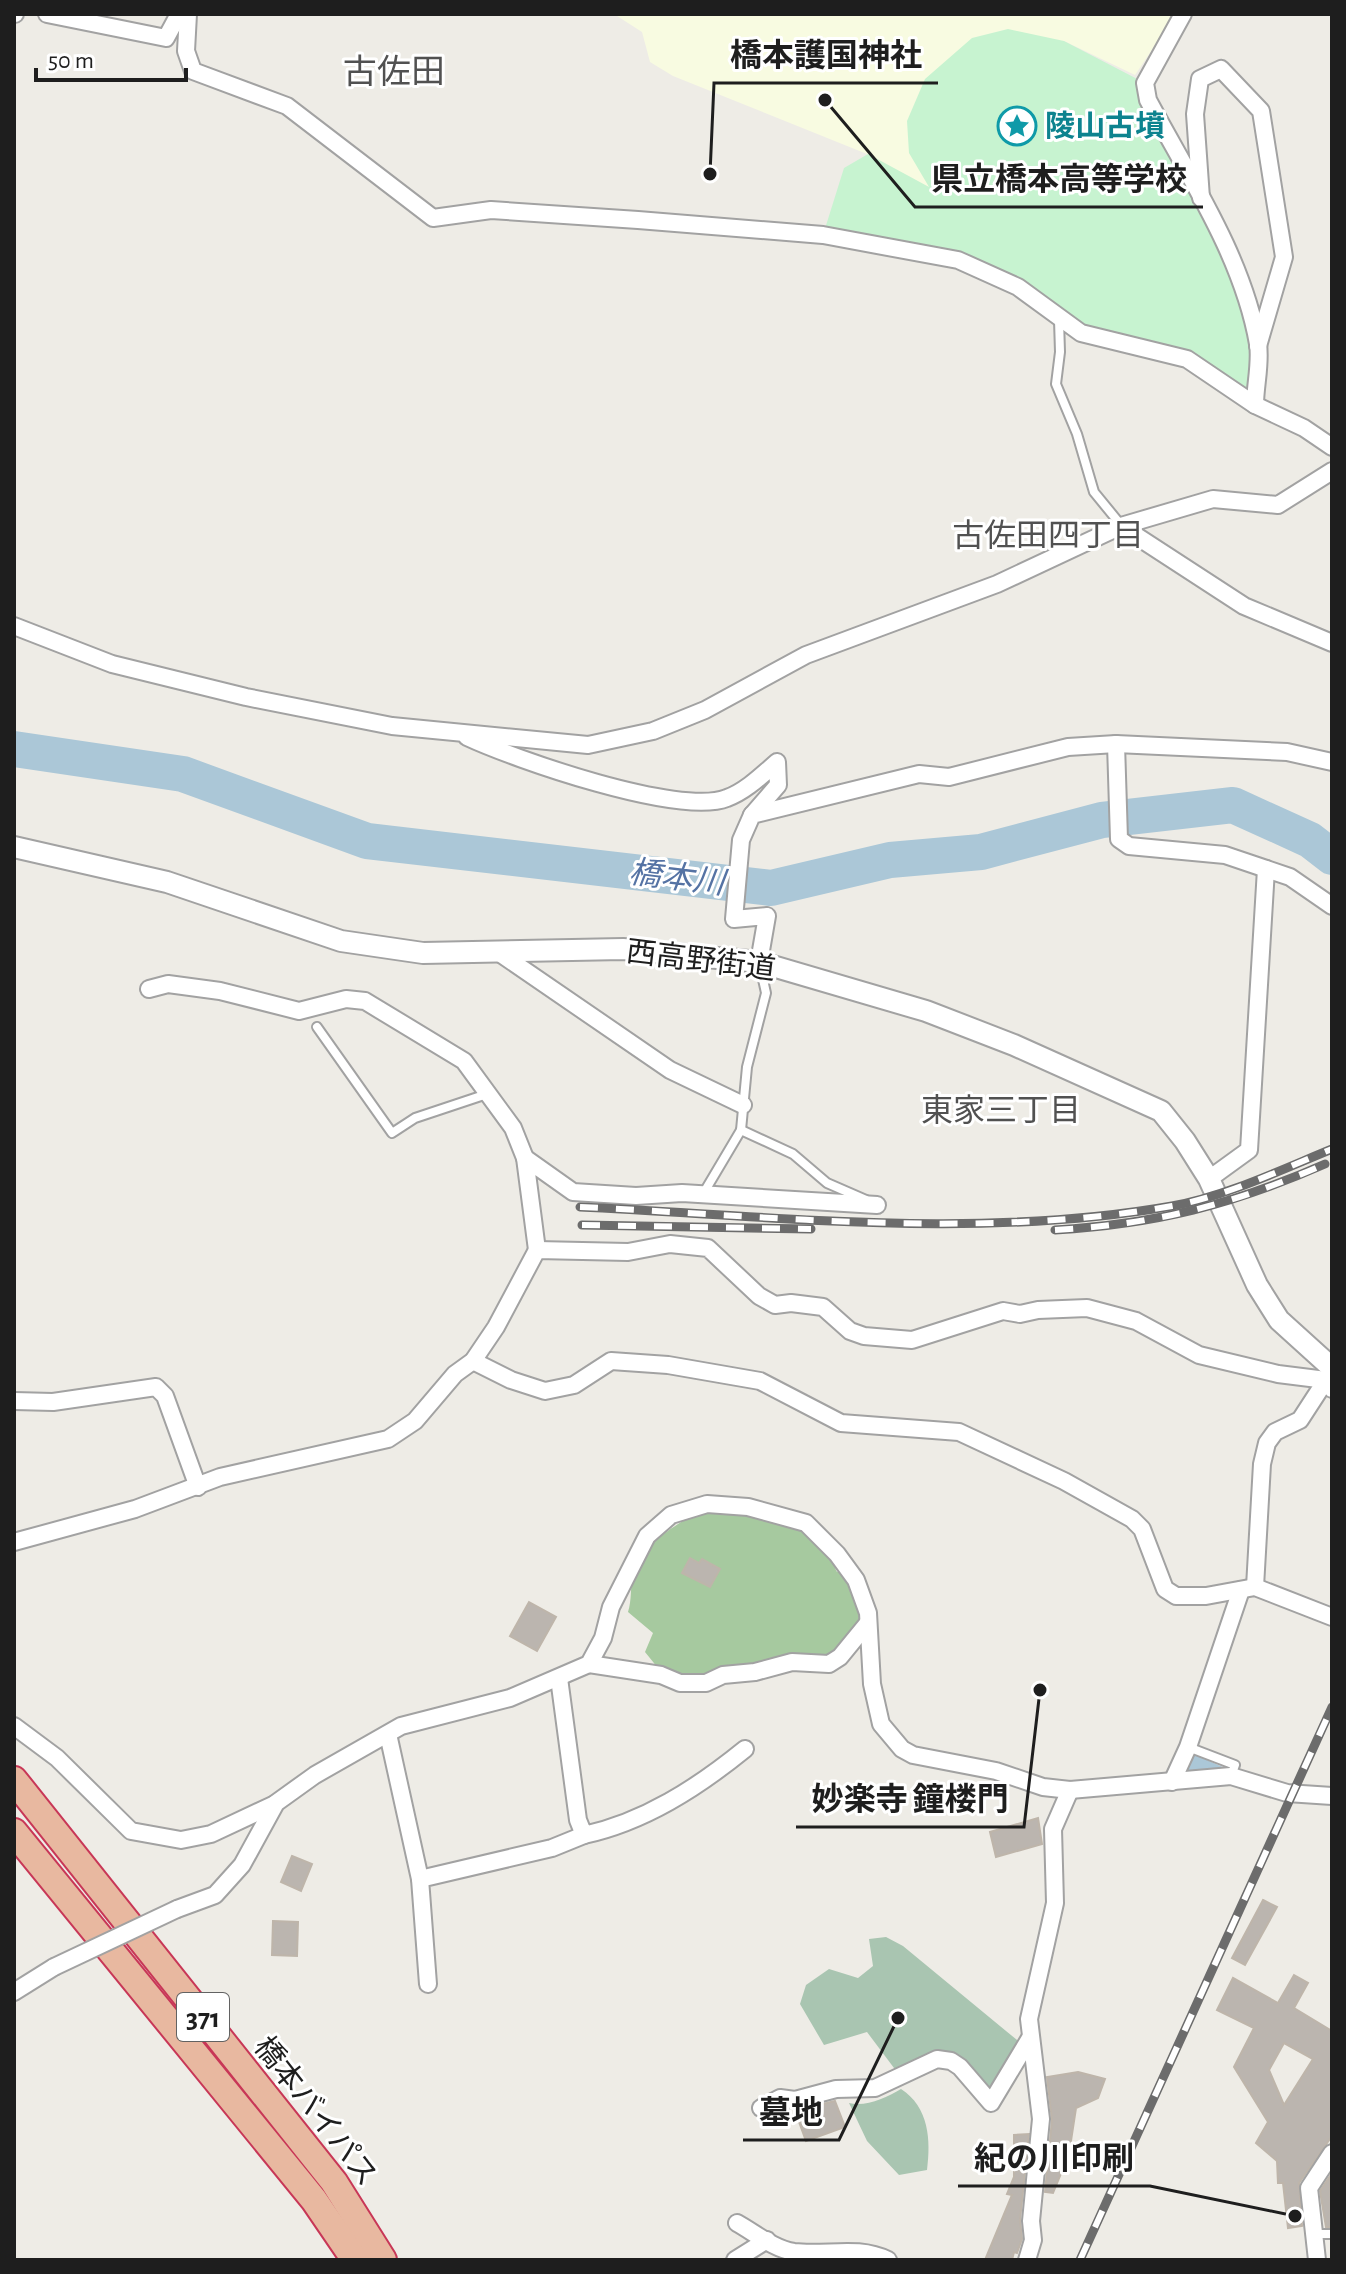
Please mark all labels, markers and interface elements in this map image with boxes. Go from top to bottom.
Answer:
callout: 橋本護国神社 [714,27,938,83]
scale bar [36,32,186,82]
text: 橋本護国神社 [730,38,922,72]
text: 50 m [48,49,94,73]
district label: 古佐田 [343,54,445,90]
place icon: 陵山古墳 [996,105,1038,147]
place label: 陵山古墳 [1045,110,1165,142]
callout: 県立橋本高等学校 [915,151,1203,207]
text: 県立橋本高等学校 [931,162,1187,196]
district label: 古佐田四丁目 [952,519,1144,552]
water label: 橋本川 [627,855,730,900]
street label: 西高野街道 [625,935,777,985]
district label: 東家三丁目 [921,1094,1081,1127]
callout: 妙楽寺 鐘楼門 [796,1771,1024,1827]
text: 妙楽寺 鐘楼門 [812,1782,1008,1816]
road number: 371 [177,1993,229,2041]
street label: 橋本バイパス [248,2030,384,2192]
callout: 墓地 [743,2084,839,2140]
text: 墓地 [759,2095,823,2129]
callout: 紀の川印刷 [958,2130,1150,2186]
text: 紀の川印刷 [974,2141,1134,2175]

